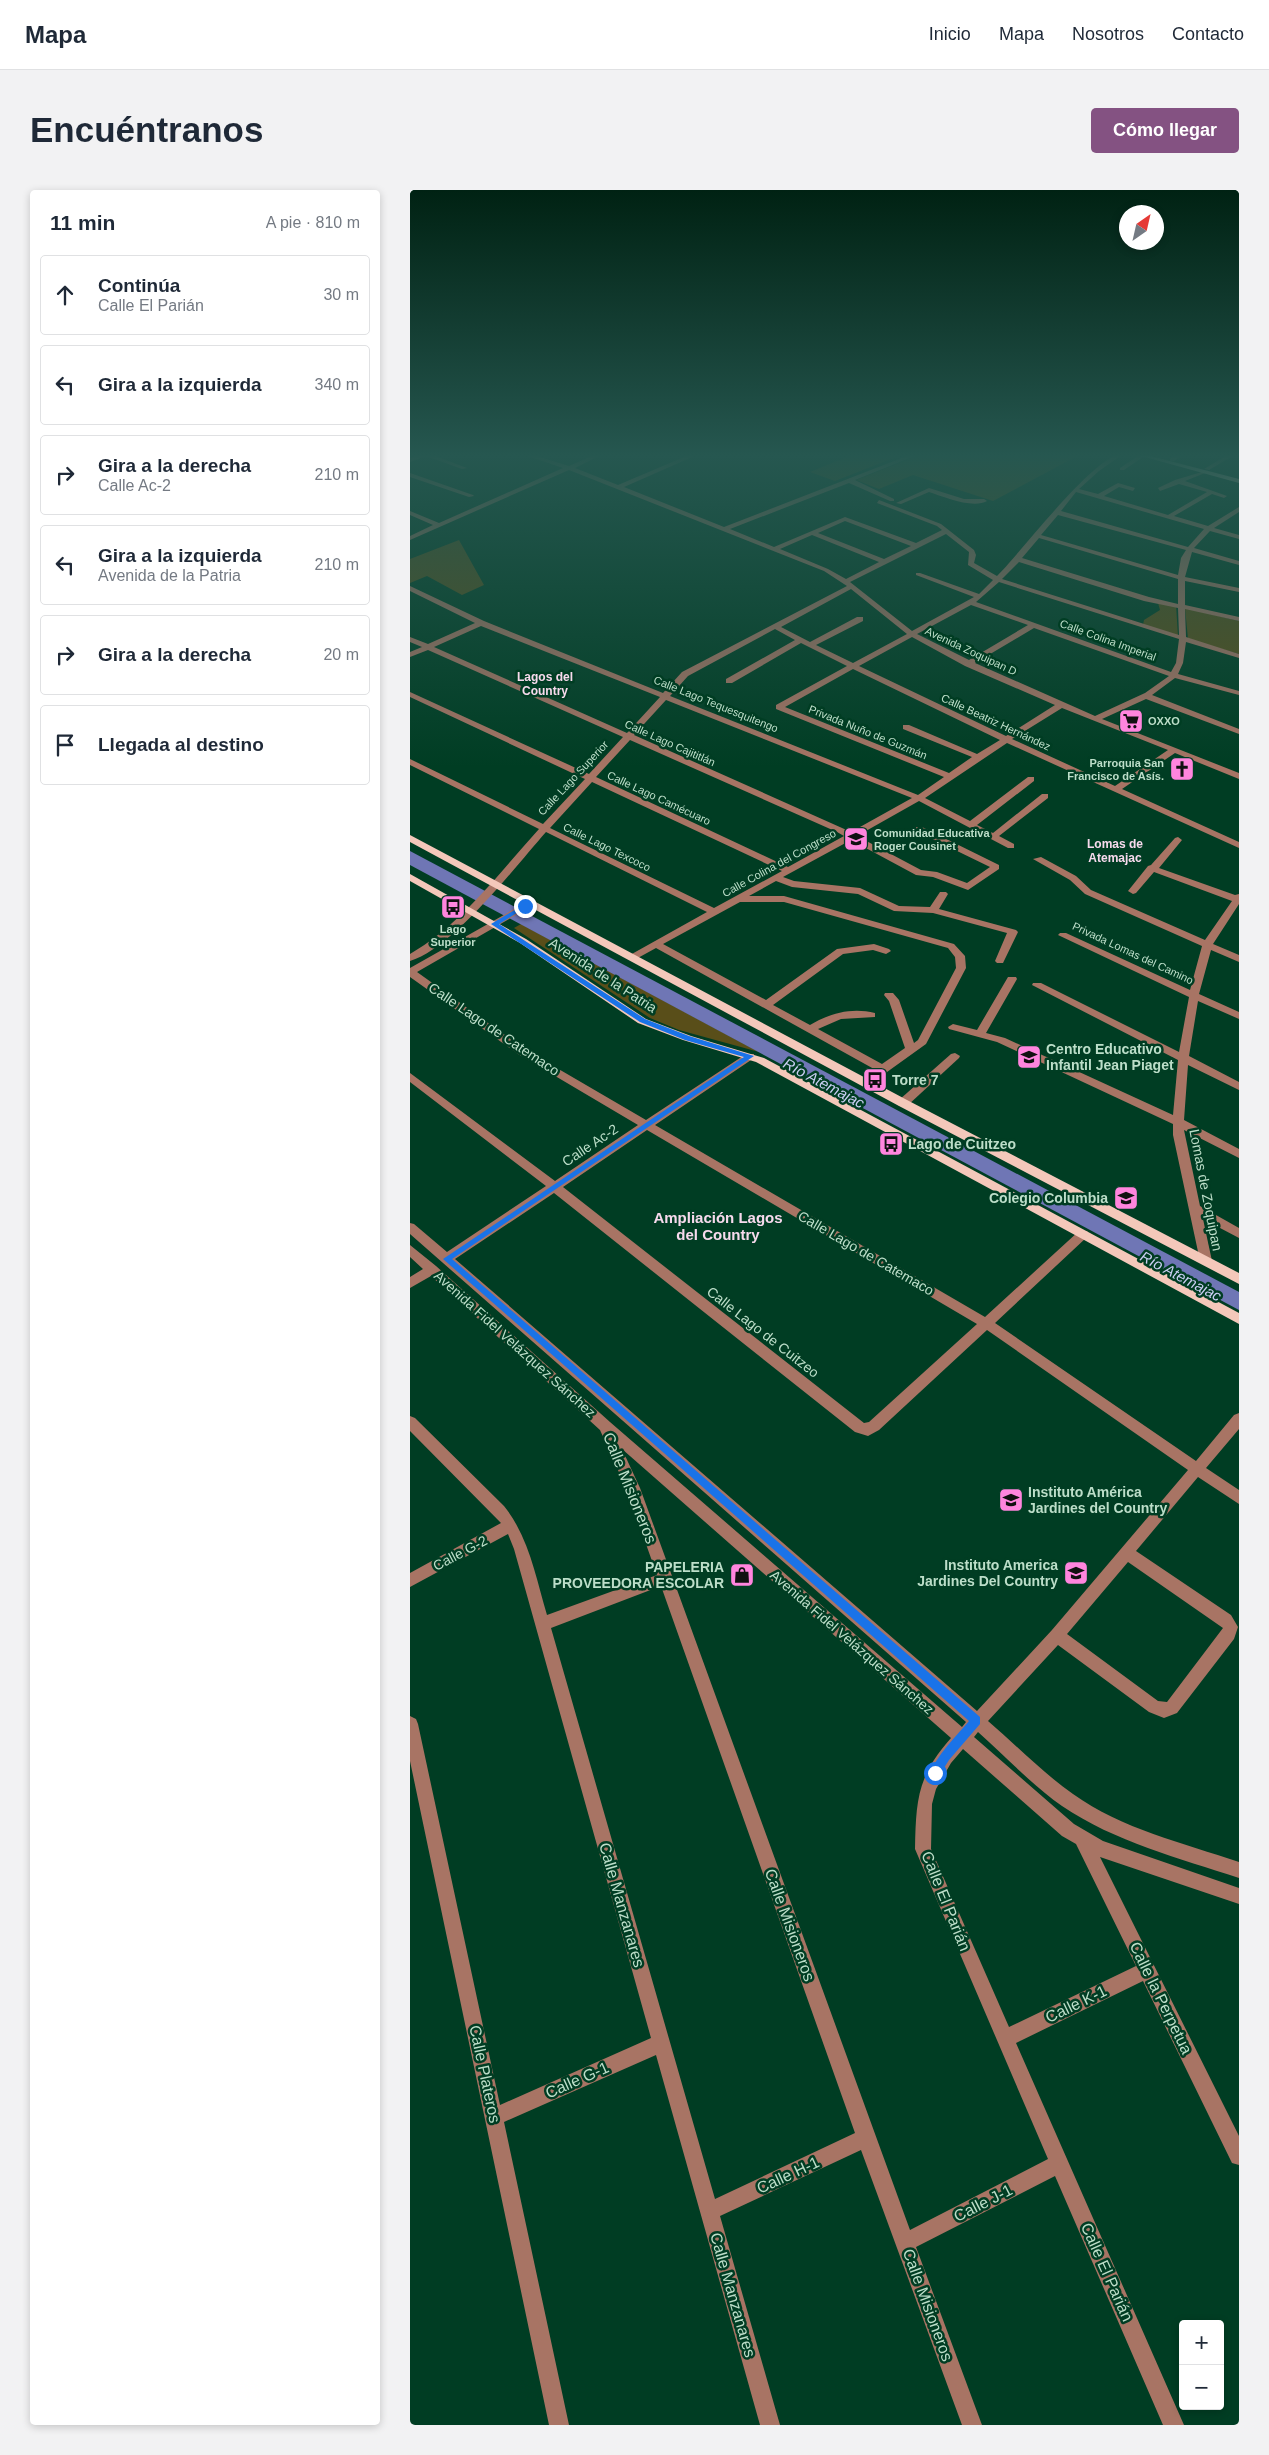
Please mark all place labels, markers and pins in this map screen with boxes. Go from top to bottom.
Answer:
supermarket icon: OXXO [1118,708,1144,734]
place label: OXXO [1148,715,1180,727]
church icon: Parroquia San Francisco de Asís. [1169,756,1195,782]
place label: Parroquia San Francisco de Asís. [1067,757,1164,782]
school or university icon: Comunidad Educativa Roger Cousinet [843,826,869,852]
place label: Comunidad Educativa Roger Cousinet [874,827,990,852]
bus stop icon: Lago Superior [440,894,466,920]
place label: Lago Superior [430,923,476,948]
place label: Centro Educativo Infantil Jean Piaget [1046,1041,1174,1073]
school or university icon: Centro Educativo Infantil Jean Piaget [1016,1044,1042,1070]
bus stop icon: Torre 7 [862,1067,888,1093]
place label: Torre 7 [892,1072,939,1088]
bus stop icon: Lago de Cuitzeo [878,1131,904,1157]
place label: Lago de Cuitzeo [908,1136,1016,1152]
school or university icon: Colegio Columbia [1113,1185,1139,1211]
place label: Colegio Columbia [989,1190,1108,1206]
place label: Instituto América Jardines del Country [1028,1484,1167,1516]
school or university icon: Instituto América Jardines del Country [998,1487,1024,1513]
place label: Instituto America Jardines Del Country [917,1557,1058,1589]
place label: PAPELERIA PROVEEDORA ESCOLAR [553,1559,724,1591]
school or university icon: Instituto America Jardines Del Country [1063,1560,1089,1586]
shop icon: PAPELERIA PROVEEDORA ESCOLAR [729,1562,755,1588]

